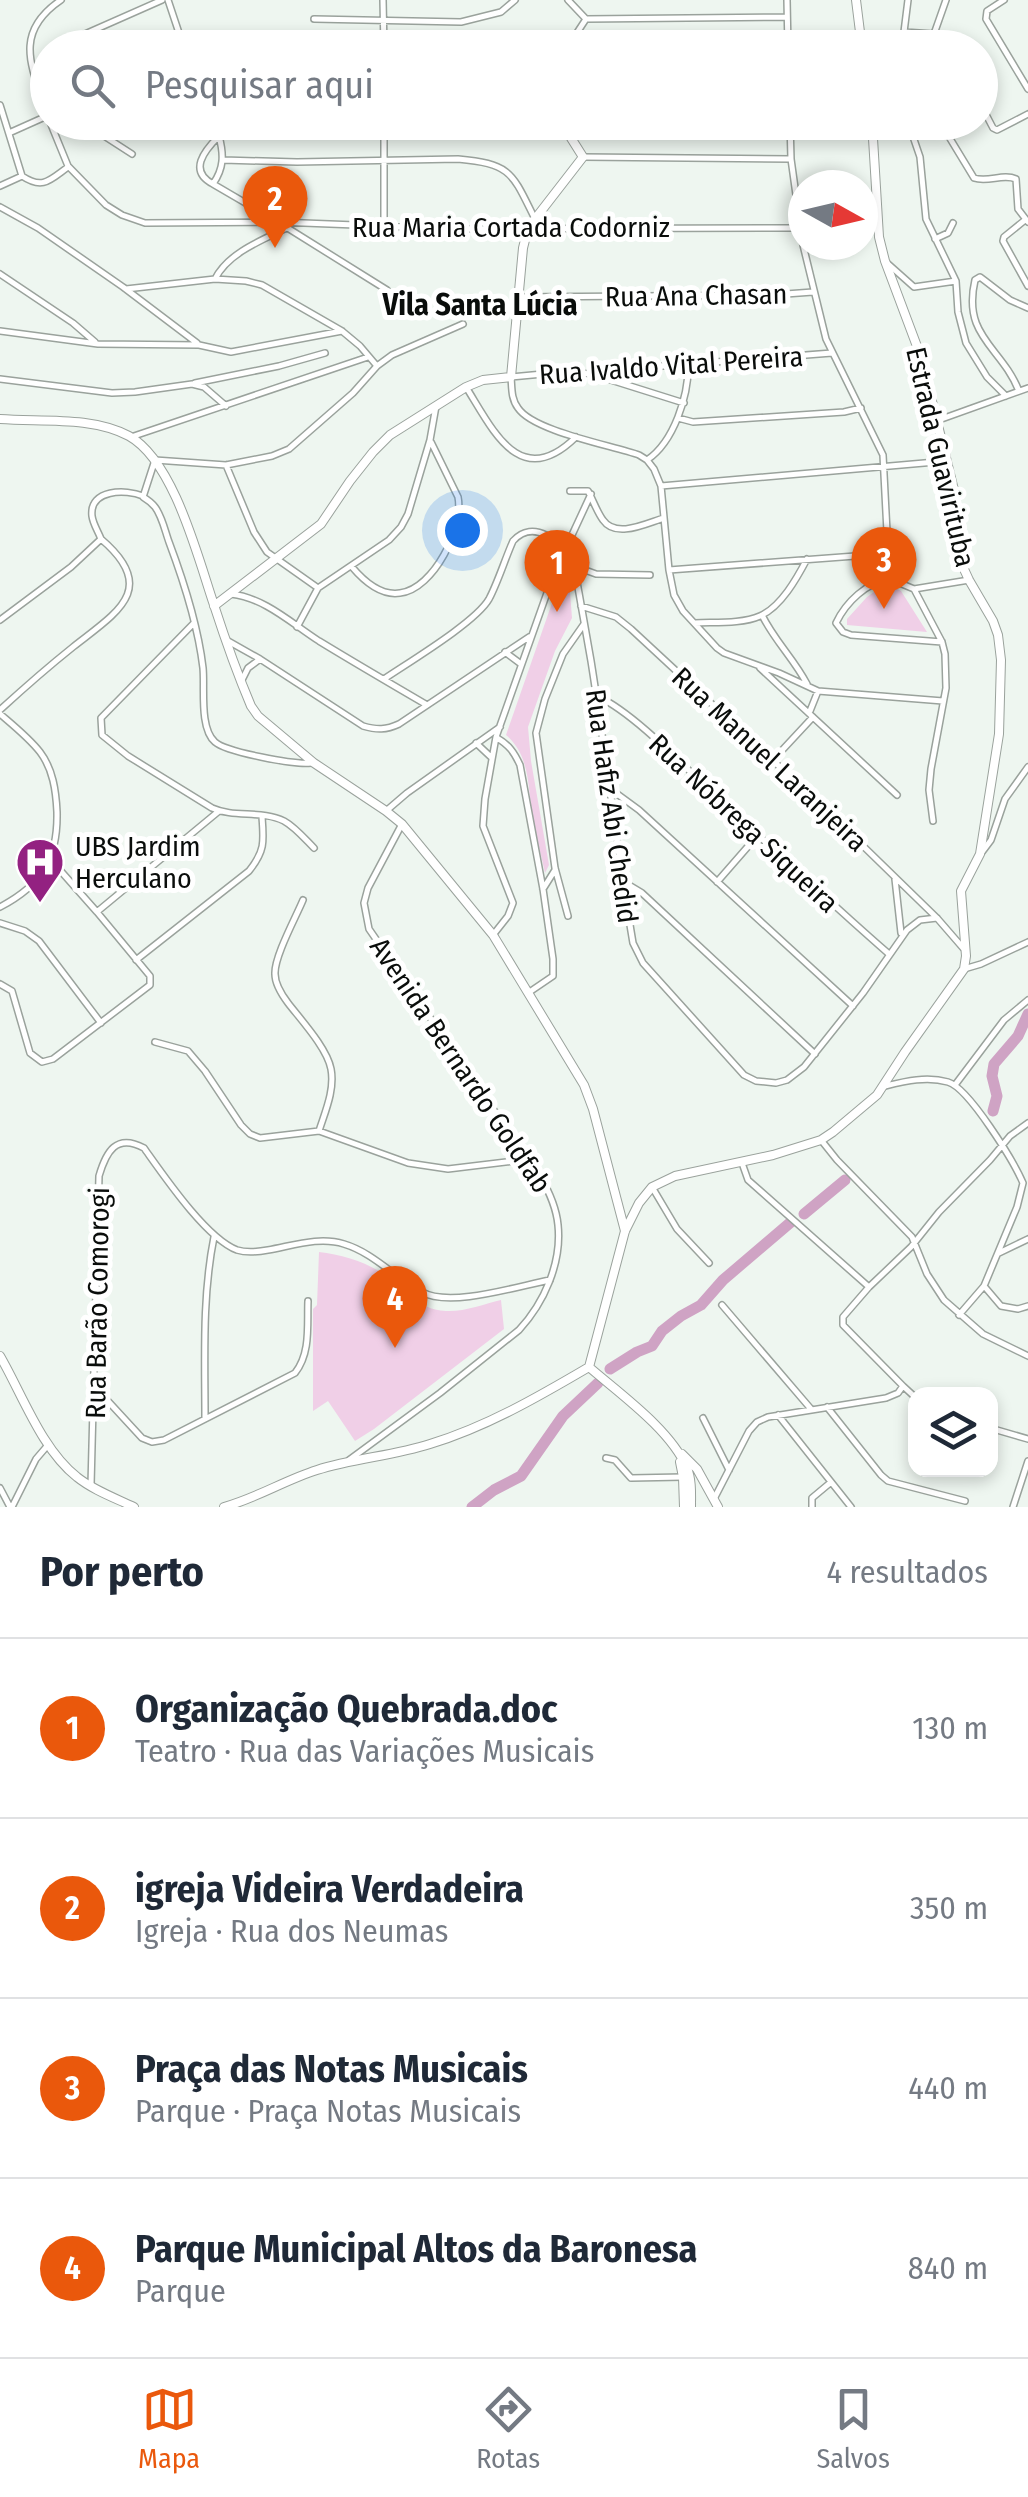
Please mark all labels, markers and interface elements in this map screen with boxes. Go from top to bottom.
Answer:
search box [30,30,998,140]
icon: search [65,58,120,113]
text: Pesquisar aqui [145,62,374,108]
pin: 2 [242,166,308,248]
north arrow [788,170,878,260]
street label: Rua Maria Cortada Codorniz [352,211,670,244]
street label: Rua Ana Chasan [605,277,788,314]
district label: Vila Santa Lúcia [381,287,578,323]
street label: Rua Ivaldo Vital Pereira [538,340,804,391]
street label: Estrada Guavirituba [899,344,982,570]
your location [437,505,488,556]
pin: 3 [852,526,916,609]
pin: 1 [524,530,590,612]
street label: Rua Manuel Laranjeira [665,660,874,858]
street label: Rua Hafiz Abi Chedid [579,687,644,925]
street label: Rua Nóbrega Siqueira [642,727,845,920]
place label: UBS Jardim Herculano [75,830,201,895]
hospital icon: UBS Jardim Herculano [14,836,66,904]
street label: Avenida Bernardo Goldfab [363,932,558,1199]
street label: Rua Barão Comorogi [79,1187,116,1419]
pin: 4 [362,1266,428,1348]
map controls [908,1387,998,1477]
button: layers [908,1387,998,1477]
text: Por perto [40,1547,204,1597]
text: 4 resultados [826,1553,988,1591]
text: Organização Quebrada.doc [135,1686,558,1732]
text: 1 [66,1709,79,1747]
text: 130 m [912,1709,988,1747]
text: Teatro · Rua das Variações Musicais [135,1732,594,1770]
text: igreja Videira Verdadeira [135,1866,524,1912]
text: 2 [65,1889,80,1927]
text: 350 m [910,1889,988,1927]
text: Igreja · Rua dos Neumas [135,1912,448,1950]
text: Praça das Notas Musicais [135,2046,528,2092]
text: 3 [65,2069,80,2107]
text: 440 m [908,2069,988,2107]
text: Parque · Praça Notas Musicais [135,2092,521,2130]
text: Parque Municipal Altos da Baronesa [135,2226,697,2272]
text: 4 [64,2249,81,2287]
text: 840 m [908,2249,988,2287]
text: Parque [135,2272,226,2310]
tab: Mapa [138,2382,200,2475]
tab: Rotas [476,2382,540,2475]
tab: Salvos [816,2382,890,2475]

